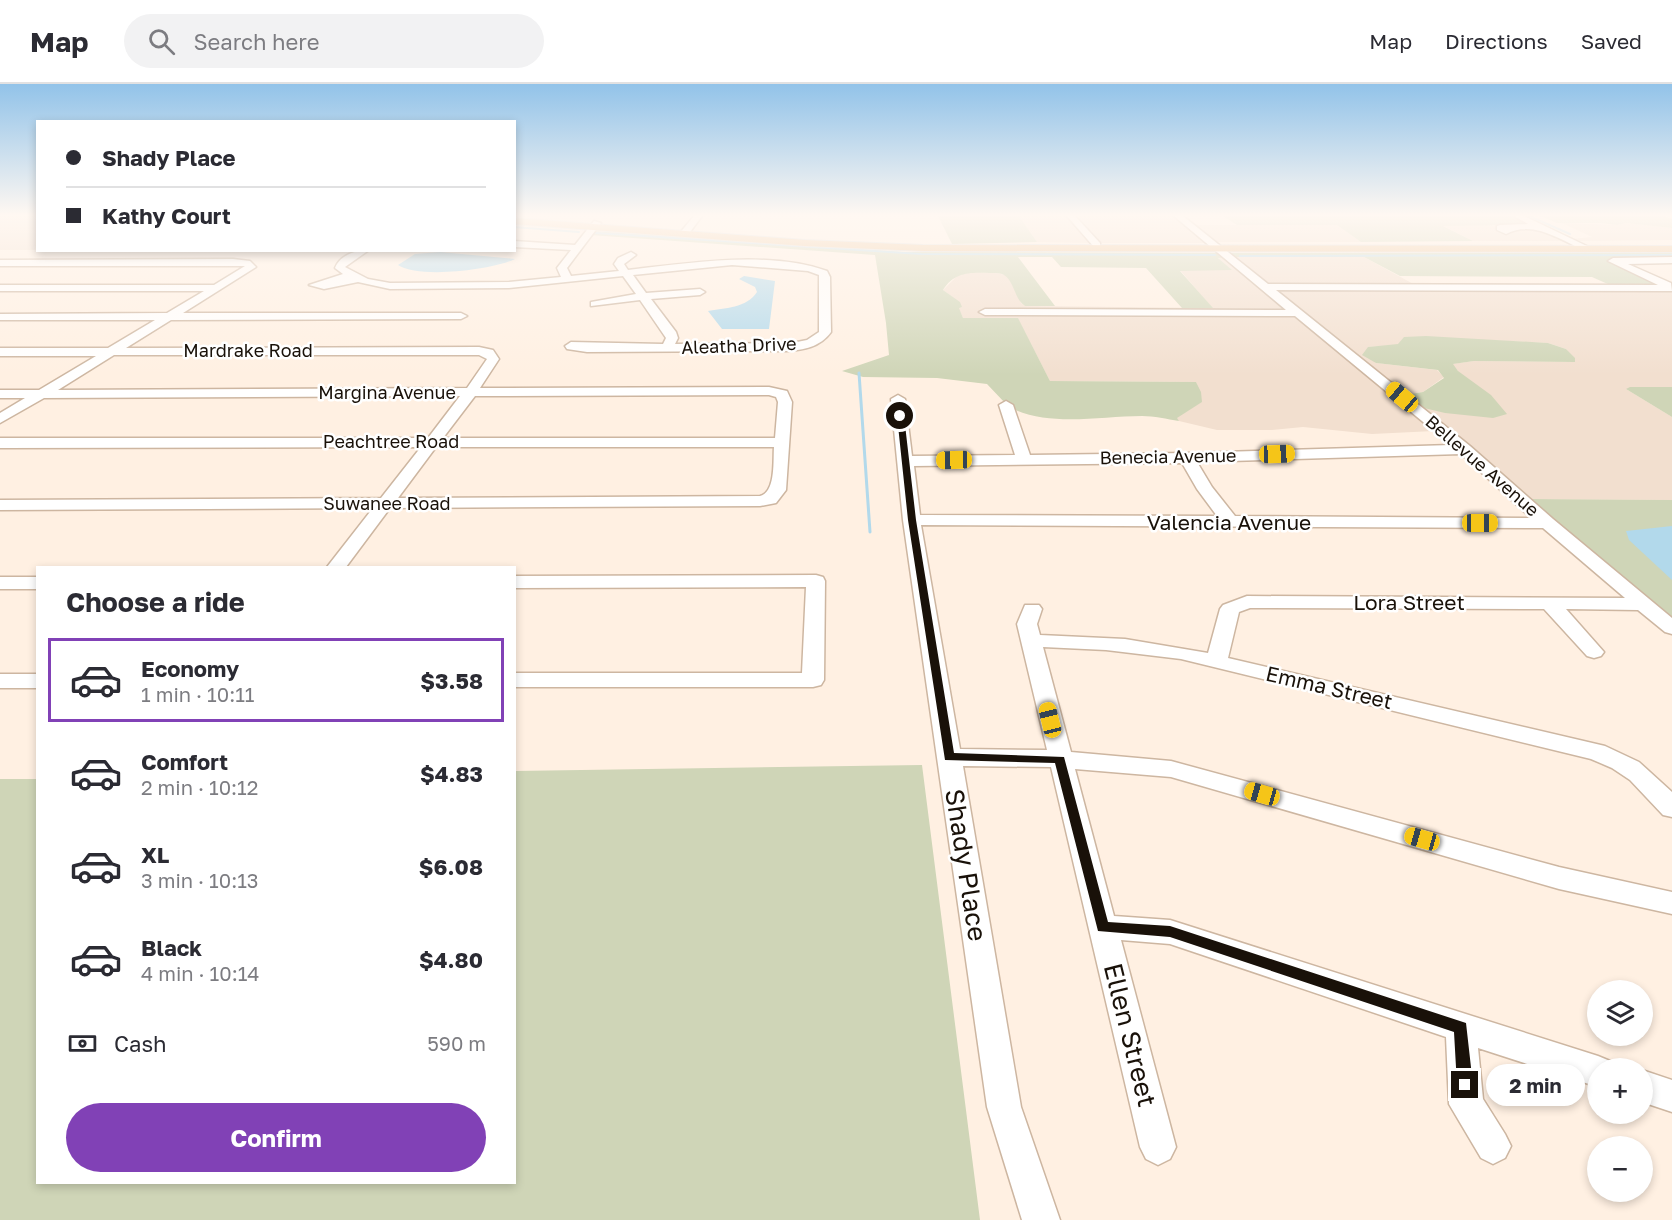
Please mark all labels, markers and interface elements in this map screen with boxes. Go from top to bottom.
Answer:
search box [124,14,544,68]
text: Map [30,25,88,58]
icon: search [145,25,178,58]
text: Search here [193,28,319,55]
text: Map [1369,28,1412,54]
text: Directions [1445,28,1548,54]
text: Saved [1581,28,1642,54]
text: Shady Place [102,144,236,171]
text: Kathy Court [102,202,231,229]
street label: Aleatha Drive [681,332,797,358]
street label: Mardrake Road [183,339,313,361]
car [1382,379,1422,415]
street label: Margina Avenue [318,381,456,403]
route start [886,402,913,429]
street label: Bellevue Avenue [1421,410,1544,521]
street label: Peachtree Road [323,430,459,452]
street label: Benecia Avenue [1099,444,1237,468]
car [1259,444,1295,464]
car [936,451,972,469]
street label: Suwanee Road [323,492,451,514]
street label: Valencia Avenue [1147,509,1311,535]
car [1462,514,1498,532]
text: Choose a ride [66,586,245,618]
street label: Lora Street [1353,589,1465,615]
icon: car [69,653,123,707]
text: Economy [141,655,239,682]
street label: Emma Street [1263,660,1395,714]
text: $3.58 [420,667,483,694]
text: 1 min · 10:11 [141,682,255,706]
car [1037,700,1063,740]
icon: car [69,746,123,800]
text: Comfort [141,748,228,775]
text: $4.83 [420,760,483,787]
text: 2 min · 10:12 [141,775,258,799]
car [1242,780,1282,808]
street label: Shady Place [939,787,994,943]
car [1402,825,1442,853]
icon: car [69,839,123,893]
text: XL [141,841,169,868]
text: $6.08 [419,853,483,880]
text: 3 min · 10:13 [141,868,259,892]
icon: car [69,932,123,986]
text: Black [141,934,202,961]
text: $4.80 [419,946,483,973]
street label: Ellen Street [1098,960,1163,1110]
text: 4 min · 10:14 [141,961,260,985]
map controls [1587,980,1653,1202]
button: layers [1587,980,1653,1046]
icon: cash [66,1027,99,1060]
text: Cash [114,1030,167,1057]
text: 590 m [427,1031,486,1055]
button: + [1587,1058,1653,1124]
callout: 2 min [1486,1064,1585,1106]
route end [1451,1071,1478,1098]
text: 2 min [1509,1073,1562,1097]
button: Confirm [66,1103,486,1172]
button: − [1587,1136,1653,1202]

